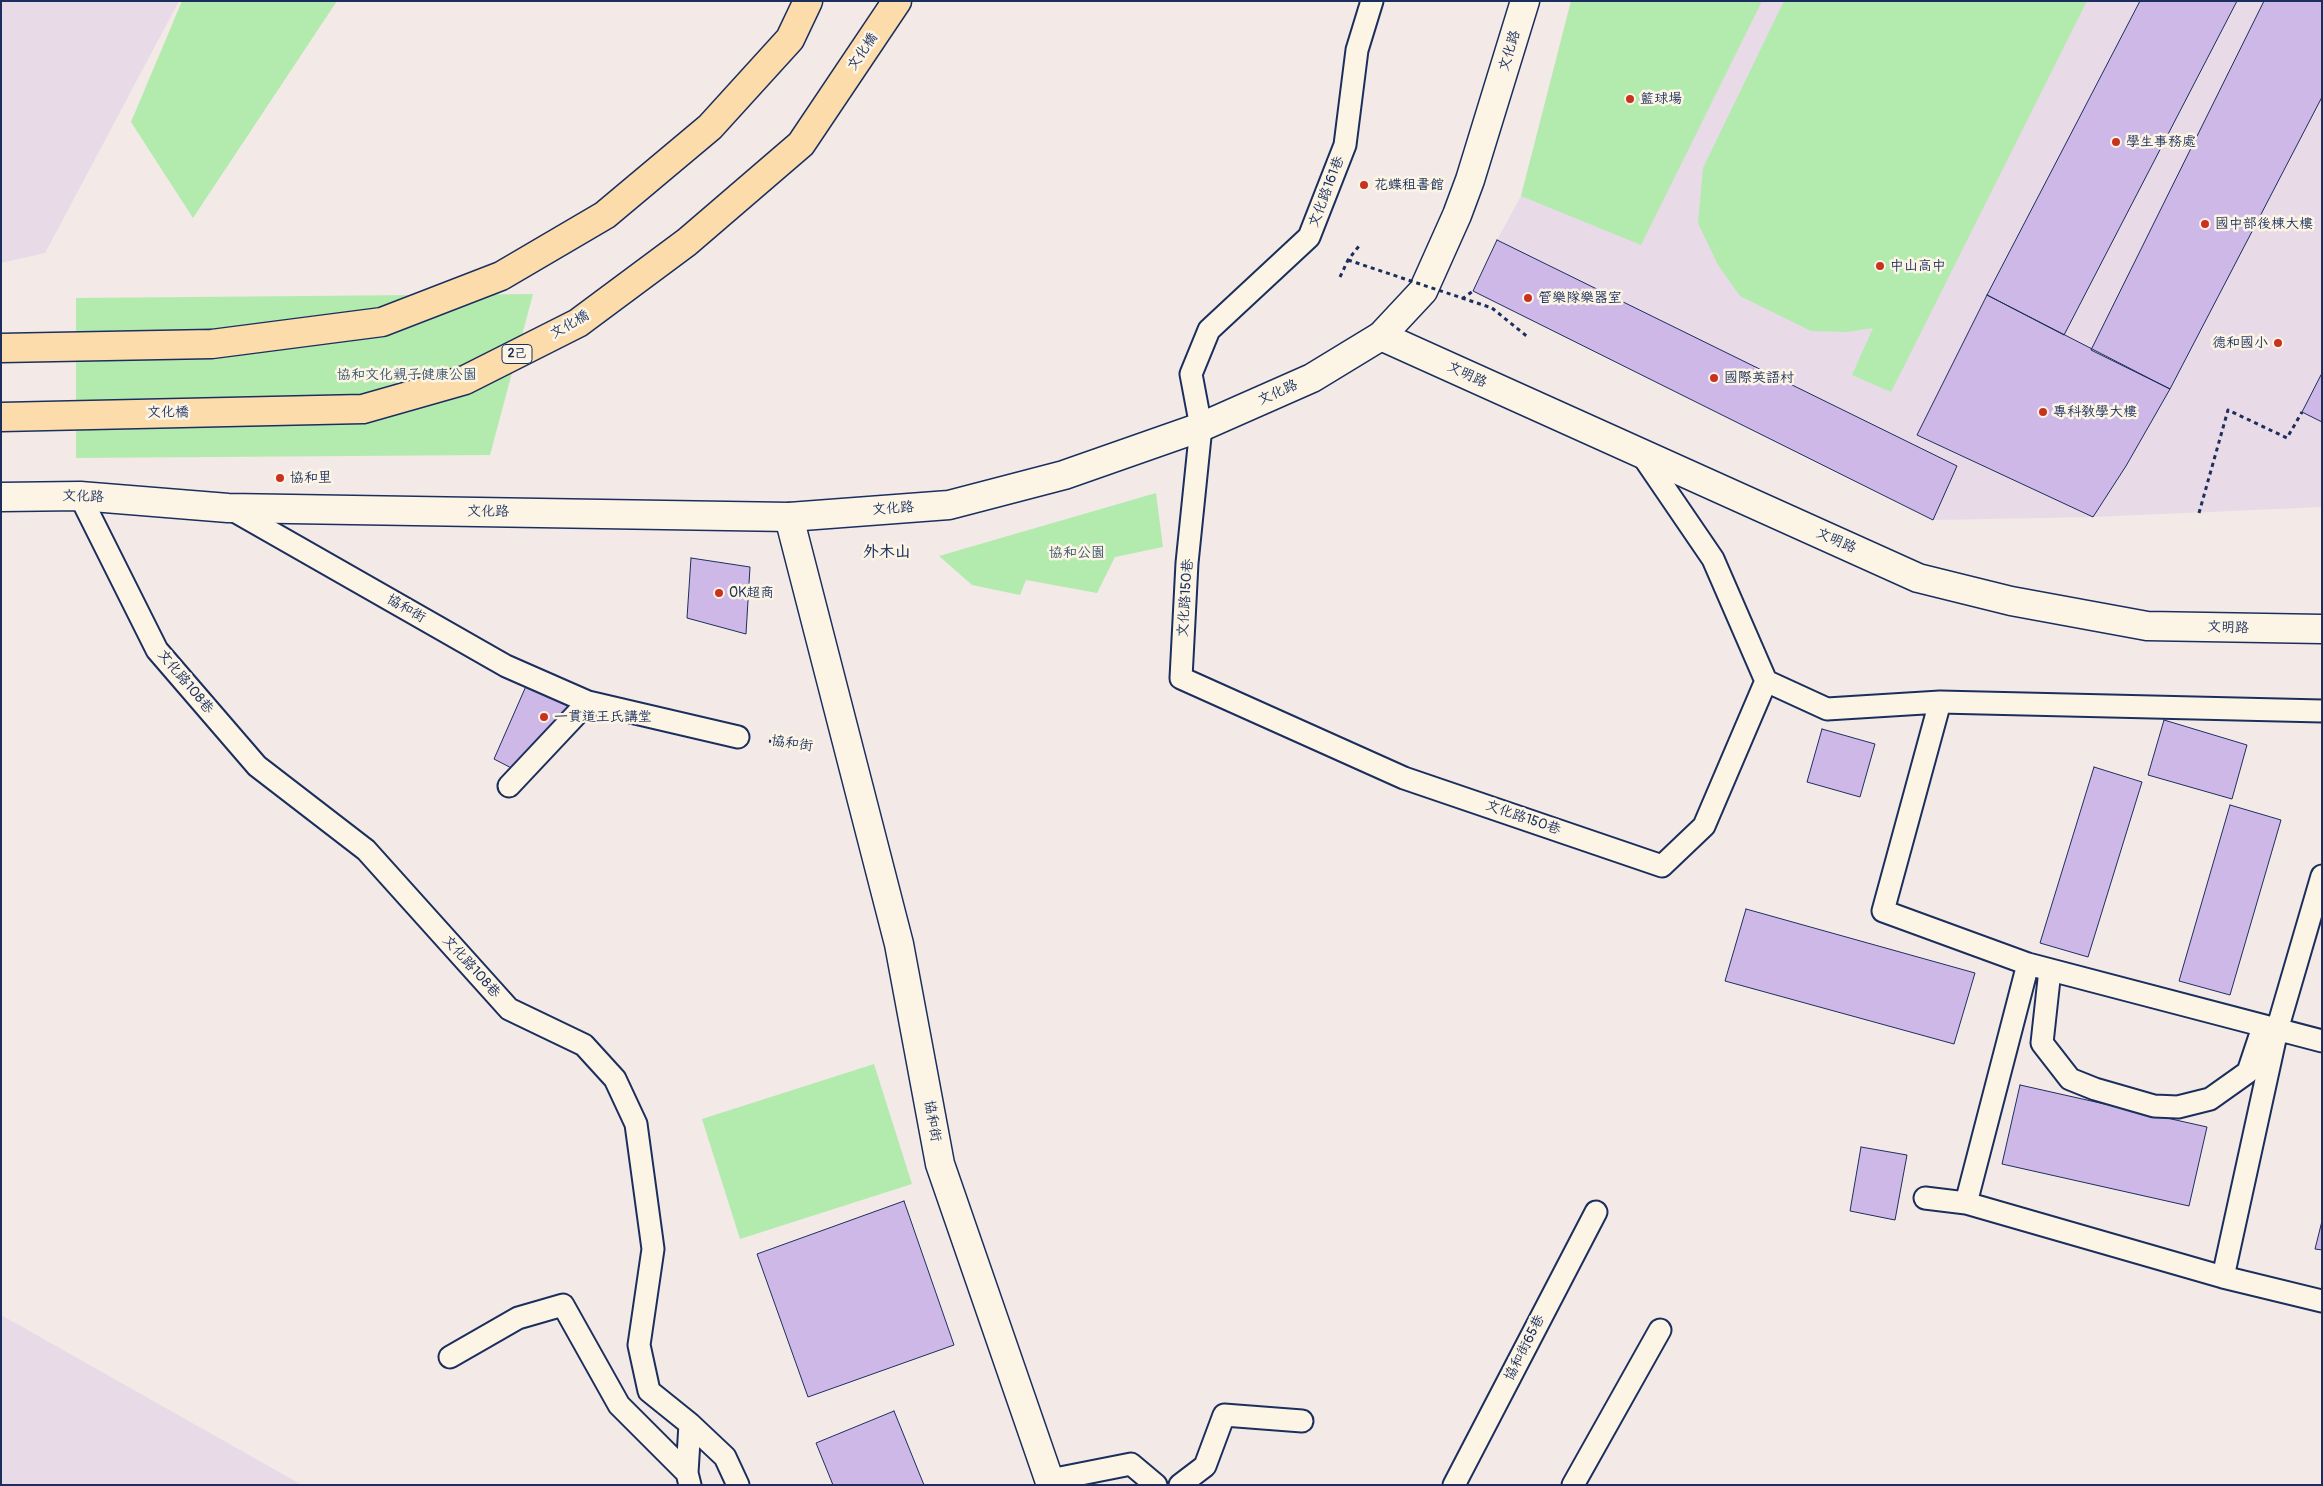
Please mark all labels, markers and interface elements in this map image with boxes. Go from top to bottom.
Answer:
street label: 文化路 [1496,28,1524,74]
street label: 文化橋 [844,30,882,74]
place label: 籃球場 [1640,91,1682,107]
marker: 籃球場 [1624,93,1636,105]
place label: 學生事務處 [2126,134,2196,150]
marker: 學生事務處 [2110,136,2122,148]
street label: 文化路161巷 [1306,154,1348,230]
place label: 花蝶租書館 [1374,177,1444,193]
marker: 花蝶租書館 [1358,179,1370,191]
place label: 國中部後棟大樓 [2215,216,2313,232]
marker: 國中部後棟大樓 [2199,218,2211,230]
place label: 中山高中 [1890,258,1946,274]
marker: 中山高中 [1874,260,1886,272]
place label: 管樂隊樂器室 [1538,290,1622,306]
marker: 管樂隊樂器室 [1522,292,1534,304]
street label: 文化橋 [548,307,592,343]
place label: 德和國小 [2212,335,2268,351]
marker: 德和國小 [2272,337,2284,349]
road number: 2己 [502,344,532,364]
street label: 文明路 [1444,359,1490,391]
park label: 協和文化親子健康公園 [337,367,477,383]
place label: 國際英語村 [1724,370,1794,386]
marker: 國際英語村 [1708,372,1720,384]
street label: 文化路 [1255,377,1301,409]
street label: 文化橋 [147,404,189,422]
place label: 專科教學大樓 [2053,404,2137,420]
marker: 專科教學大樓 [2037,406,2049,418]
place label: 協和里 [290,470,332,486]
marker: 協和里 [274,472,286,484]
street label: 文化路 [62,488,104,506]
street label: 文化路 [871,499,915,519]
street label: 文化路 [467,503,509,521]
street label: 文明路 [1813,525,1859,557]
district label: 外木山 [863,543,911,563]
park label: 協和公園 [1049,545,1105,561]
street label: 文化路150巷 [1175,558,1197,638]
place label: OK超商 [729,585,774,601]
marker: OK超商 [713,587,725,599]
street label: 協和街 [384,591,428,627]
street label: 文明路 [2207,619,2249,637]
street label: 文化路108巷 [153,647,217,717]
place label: 一貫道王氏講堂 [554,709,652,725]
marker: 一貫道王氏講堂 [538,711,550,723]
street label: 協和街 [770,733,814,755]
street label: 文化路150巷 [1483,797,1563,839]
street label: 文化路108巷 [439,932,503,1002]
street label: 協和街 [920,1099,944,1143]
street label: 協和街65巷 [1501,1312,1549,1384]

